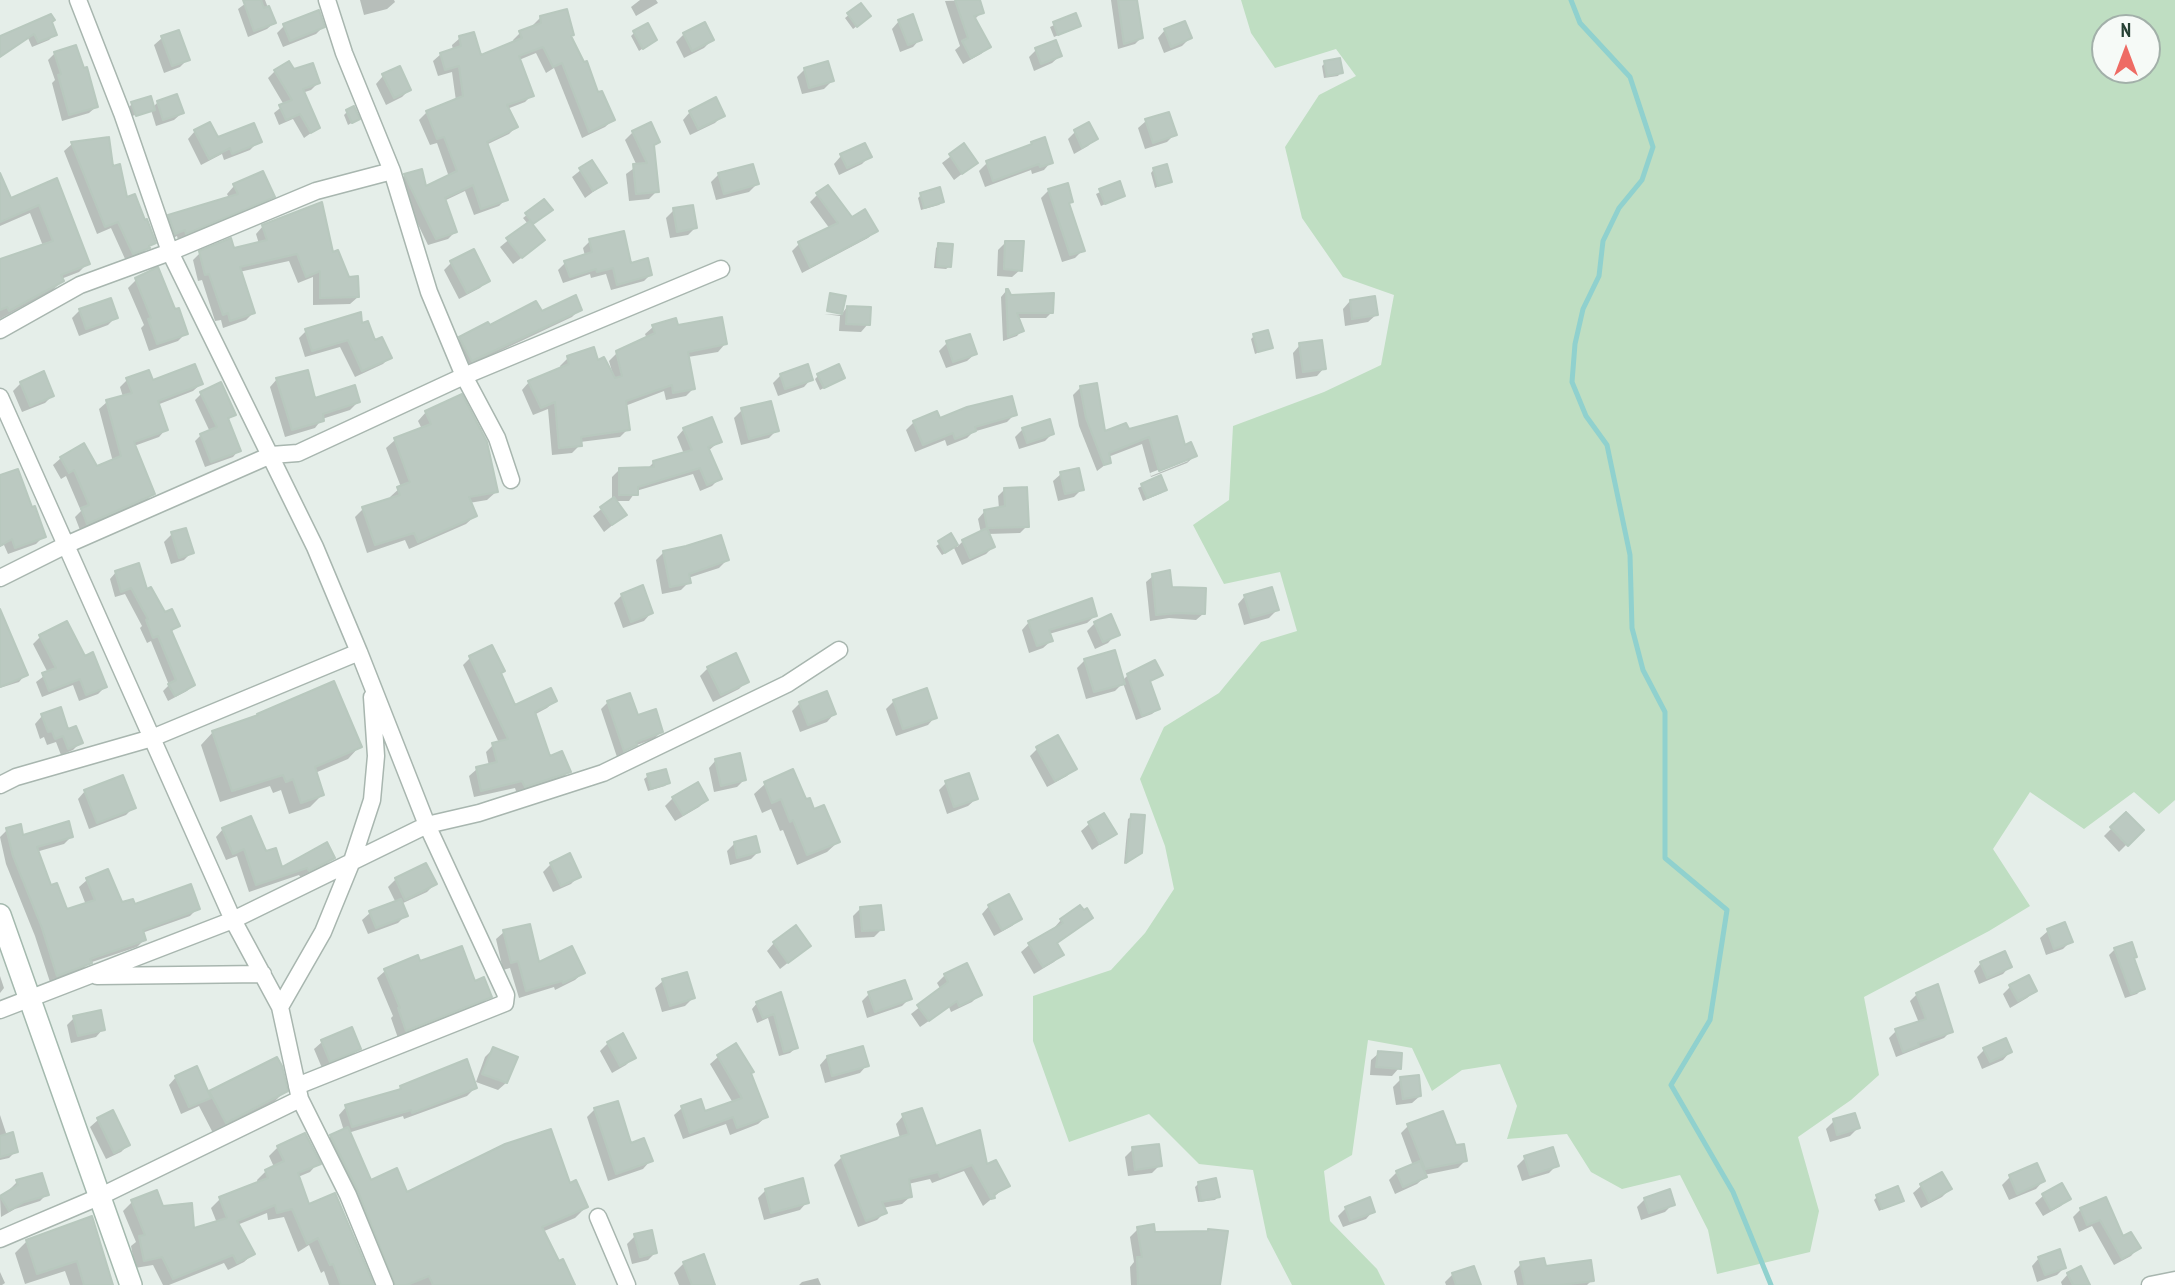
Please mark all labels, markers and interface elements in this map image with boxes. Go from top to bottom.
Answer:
north arrow [2091,14,2161,84]
text: N [2121,18,2131,42]

